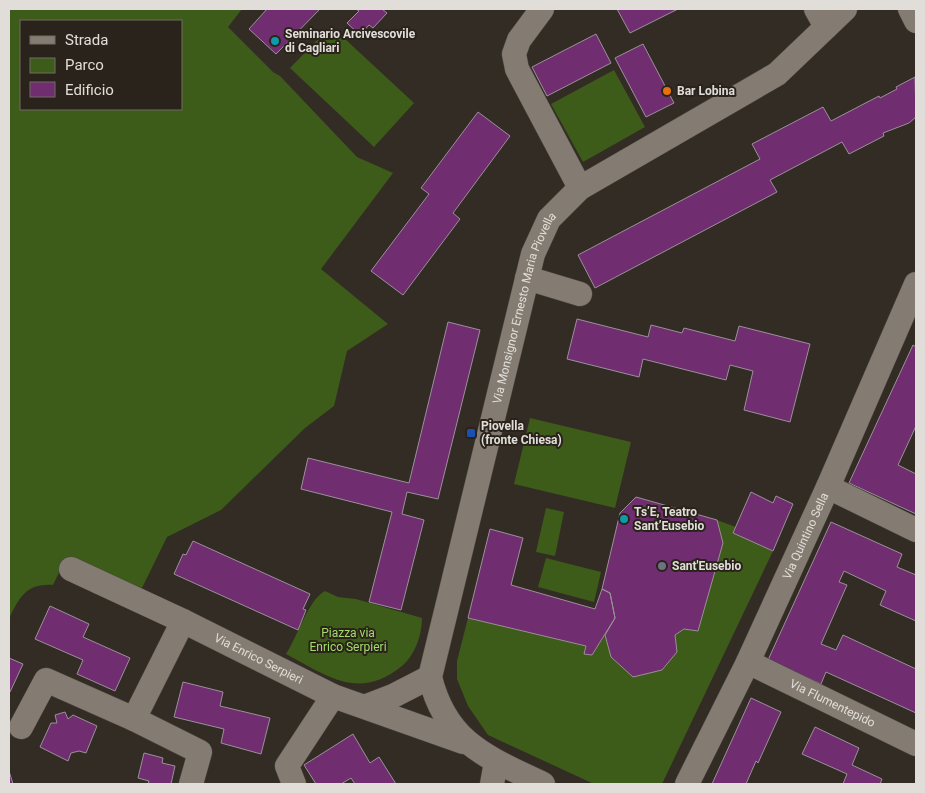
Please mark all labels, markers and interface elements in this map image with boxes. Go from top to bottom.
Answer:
legend [20,20,182,110]
place label: Seminario Arcivescovile di Cagliari [285,27,416,55]
text: Strada [65,31,108,49]
marker: Seminario Arcivescovile di Cagliari [269,35,281,47]
text: Parco [65,56,104,74]
text: Edificio [65,81,114,99]
place label: Bar Lobina [677,84,735,98]
marker: Bar Lobina [661,85,673,97]
street label: Via Monsignor Ernesto Maria Piovella [490,209,559,405]
place label: Piovella (fronte Chiesa) [481,419,562,447]
marker: Piovella (fronte Chiesa) [465,427,477,439]
street label: Via Quintino Sella [780,490,831,581]
place label: Ts’E, Teatro Sant’Eusebio [634,505,704,533]
marker: Ts’E, Teatro Sant’Eusebio [618,513,630,525]
place label: Sant'Eusebio [672,559,741,573]
marker: Sant'Eusebio [656,560,668,572]
park label: Piazza via Enrico Serpieri [309,626,387,654]
street label: Via Enrico Serpieri [212,631,305,687]
street label: Via Flumentepido [787,676,878,730]

